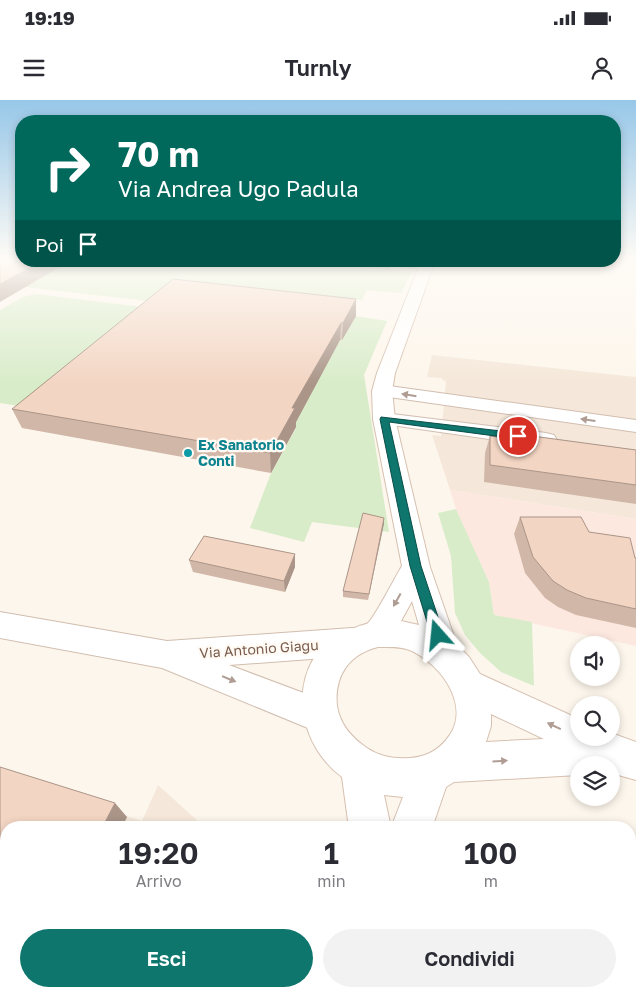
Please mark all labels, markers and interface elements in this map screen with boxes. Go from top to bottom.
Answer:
text: 19:19 [25,6,75,29]
icon: menu [20,54,48,82]
text: Turnly [285,54,351,81]
icon: person [588,54,616,82]
text: 70 m [118,133,199,175]
icon: right [35,135,100,200]
text: Via Andrea Ugo Padula [118,175,359,202]
icon: arrive [74,230,102,258]
text: Poi [35,233,64,256]
one-way arrow [401,391,417,399]
pin [497,415,539,457]
one-way arrow [579,415,595,423]
icon: arrive [504,422,532,450]
place label: Ex Sanatorio Conti [198,436,284,469]
marker: Ex Sanatorio Conti [182,447,194,459]
one-way arrow [393,593,401,608]
position arrow [411,608,463,660]
street label: Via Antonio Giagu [199,636,319,661]
map controls [570,636,620,806]
button: sound [570,636,620,686]
one-way arrow [222,676,236,684]
button: search [570,696,620,746]
one-way arrow [547,722,561,730]
one-way arrow [492,756,508,764]
button: layers [570,756,620,806]
text: 19:20 [118,835,199,871]
text: 1 [324,835,339,871]
text: 100 [464,835,518,871]
text: Arrivo [136,871,181,891]
text: min [317,871,346,891]
text: m [484,871,498,891]
button: Esci [20,929,313,987]
button: Condividi [323,929,616,987]

